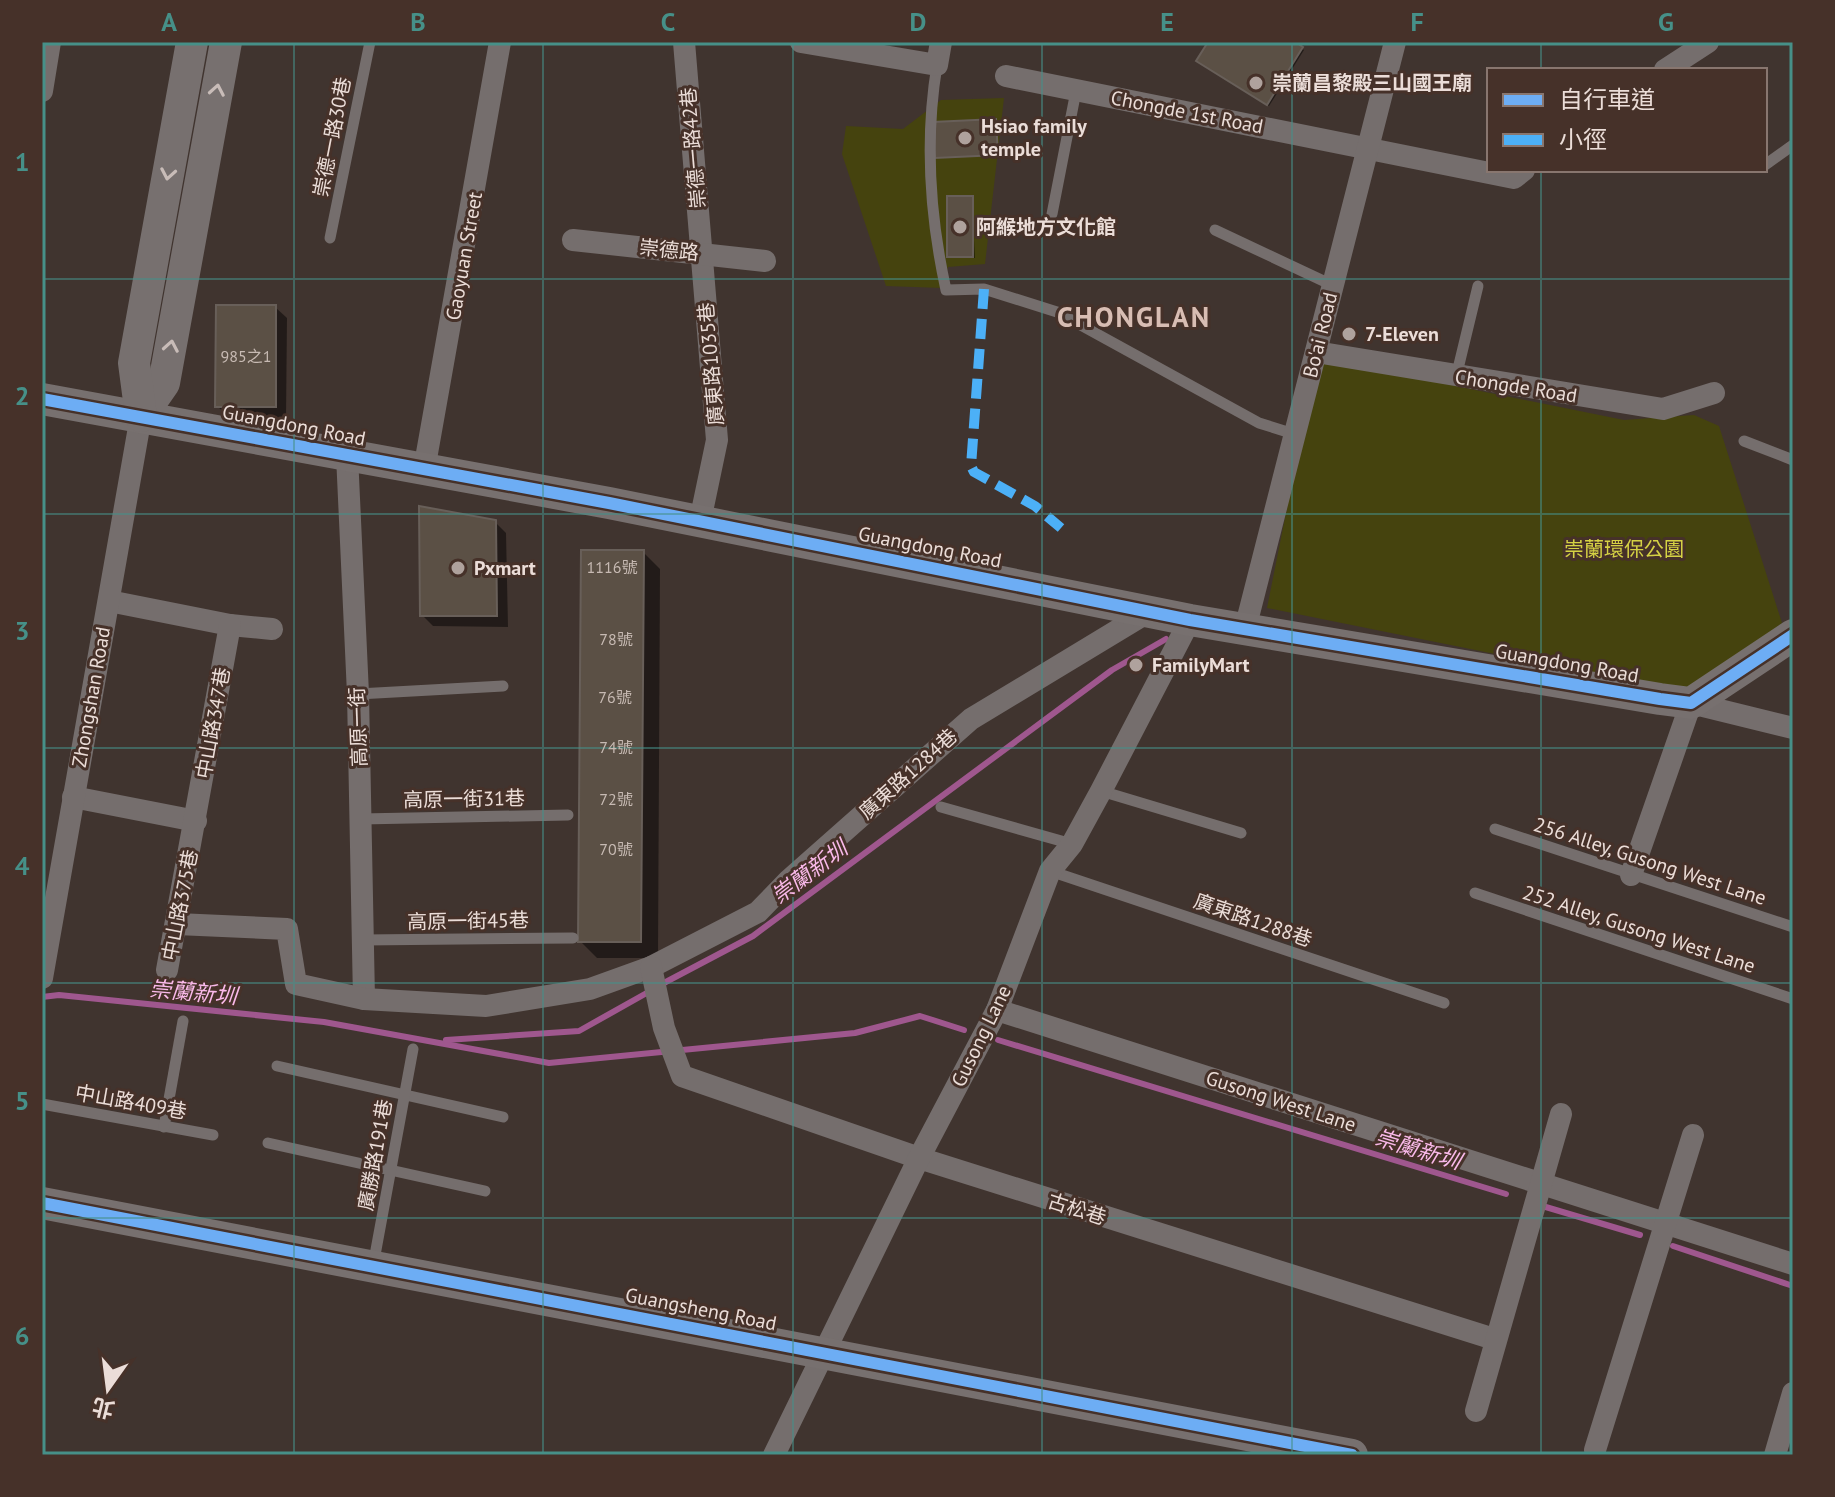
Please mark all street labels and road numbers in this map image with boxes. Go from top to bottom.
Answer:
street label: 崇德一路30巷 [308,75,356,199]
street label: Chongde 1st Road [1109,84,1265,140]
street label: 崇德一路42巷 [675,86,711,210]
street label: Gaoyuan Street [440,190,488,322]
street label: 崇德路 [638,234,700,266]
street label: Bo'ai Road [1297,289,1343,381]
street label: 廣東路1035巷 [693,301,729,427]
street label: Chongde Road [1453,364,1579,408]
street label: Guangdong Road [220,398,368,452]
street label: Guangdong Road [856,520,1004,574]
street label: Zhongshan Road [66,625,116,769]
street label: Guangdong Road [1493,638,1641,688]
street label: 中山路347巷 [190,665,236,781]
street label: 高原一街 [344,687,372,767]
street label: 廣東路1284巷 [853,723,963,825]
street label: 高原一街31巷 [403,785,525,813]
street label: 256 Alley, Gusong West Lane [1531,811,1769,911]
street label: 中山路375巷 [156,847,204,963]
street label: 252 Alley, Gusong West Lane [1520,879,1758,979]
street label: 廣東路1288巷 [1190,888,1316,952]
street label: 高原一街45巷 [407,907,529,935]
street label: Gusong Lane [945,981,1017,1091]
street label: Gusong West Lane [1203,1065,1359,1137]
street label: 中山路409巷 [73,1079,189,1125]
street label: 廣勝路191巷 [352,1097,398,1213]
street label: 古松巷 [1044,1187,1110,1231]
street label: Guangsheng Road [623,1282,779,1336]

